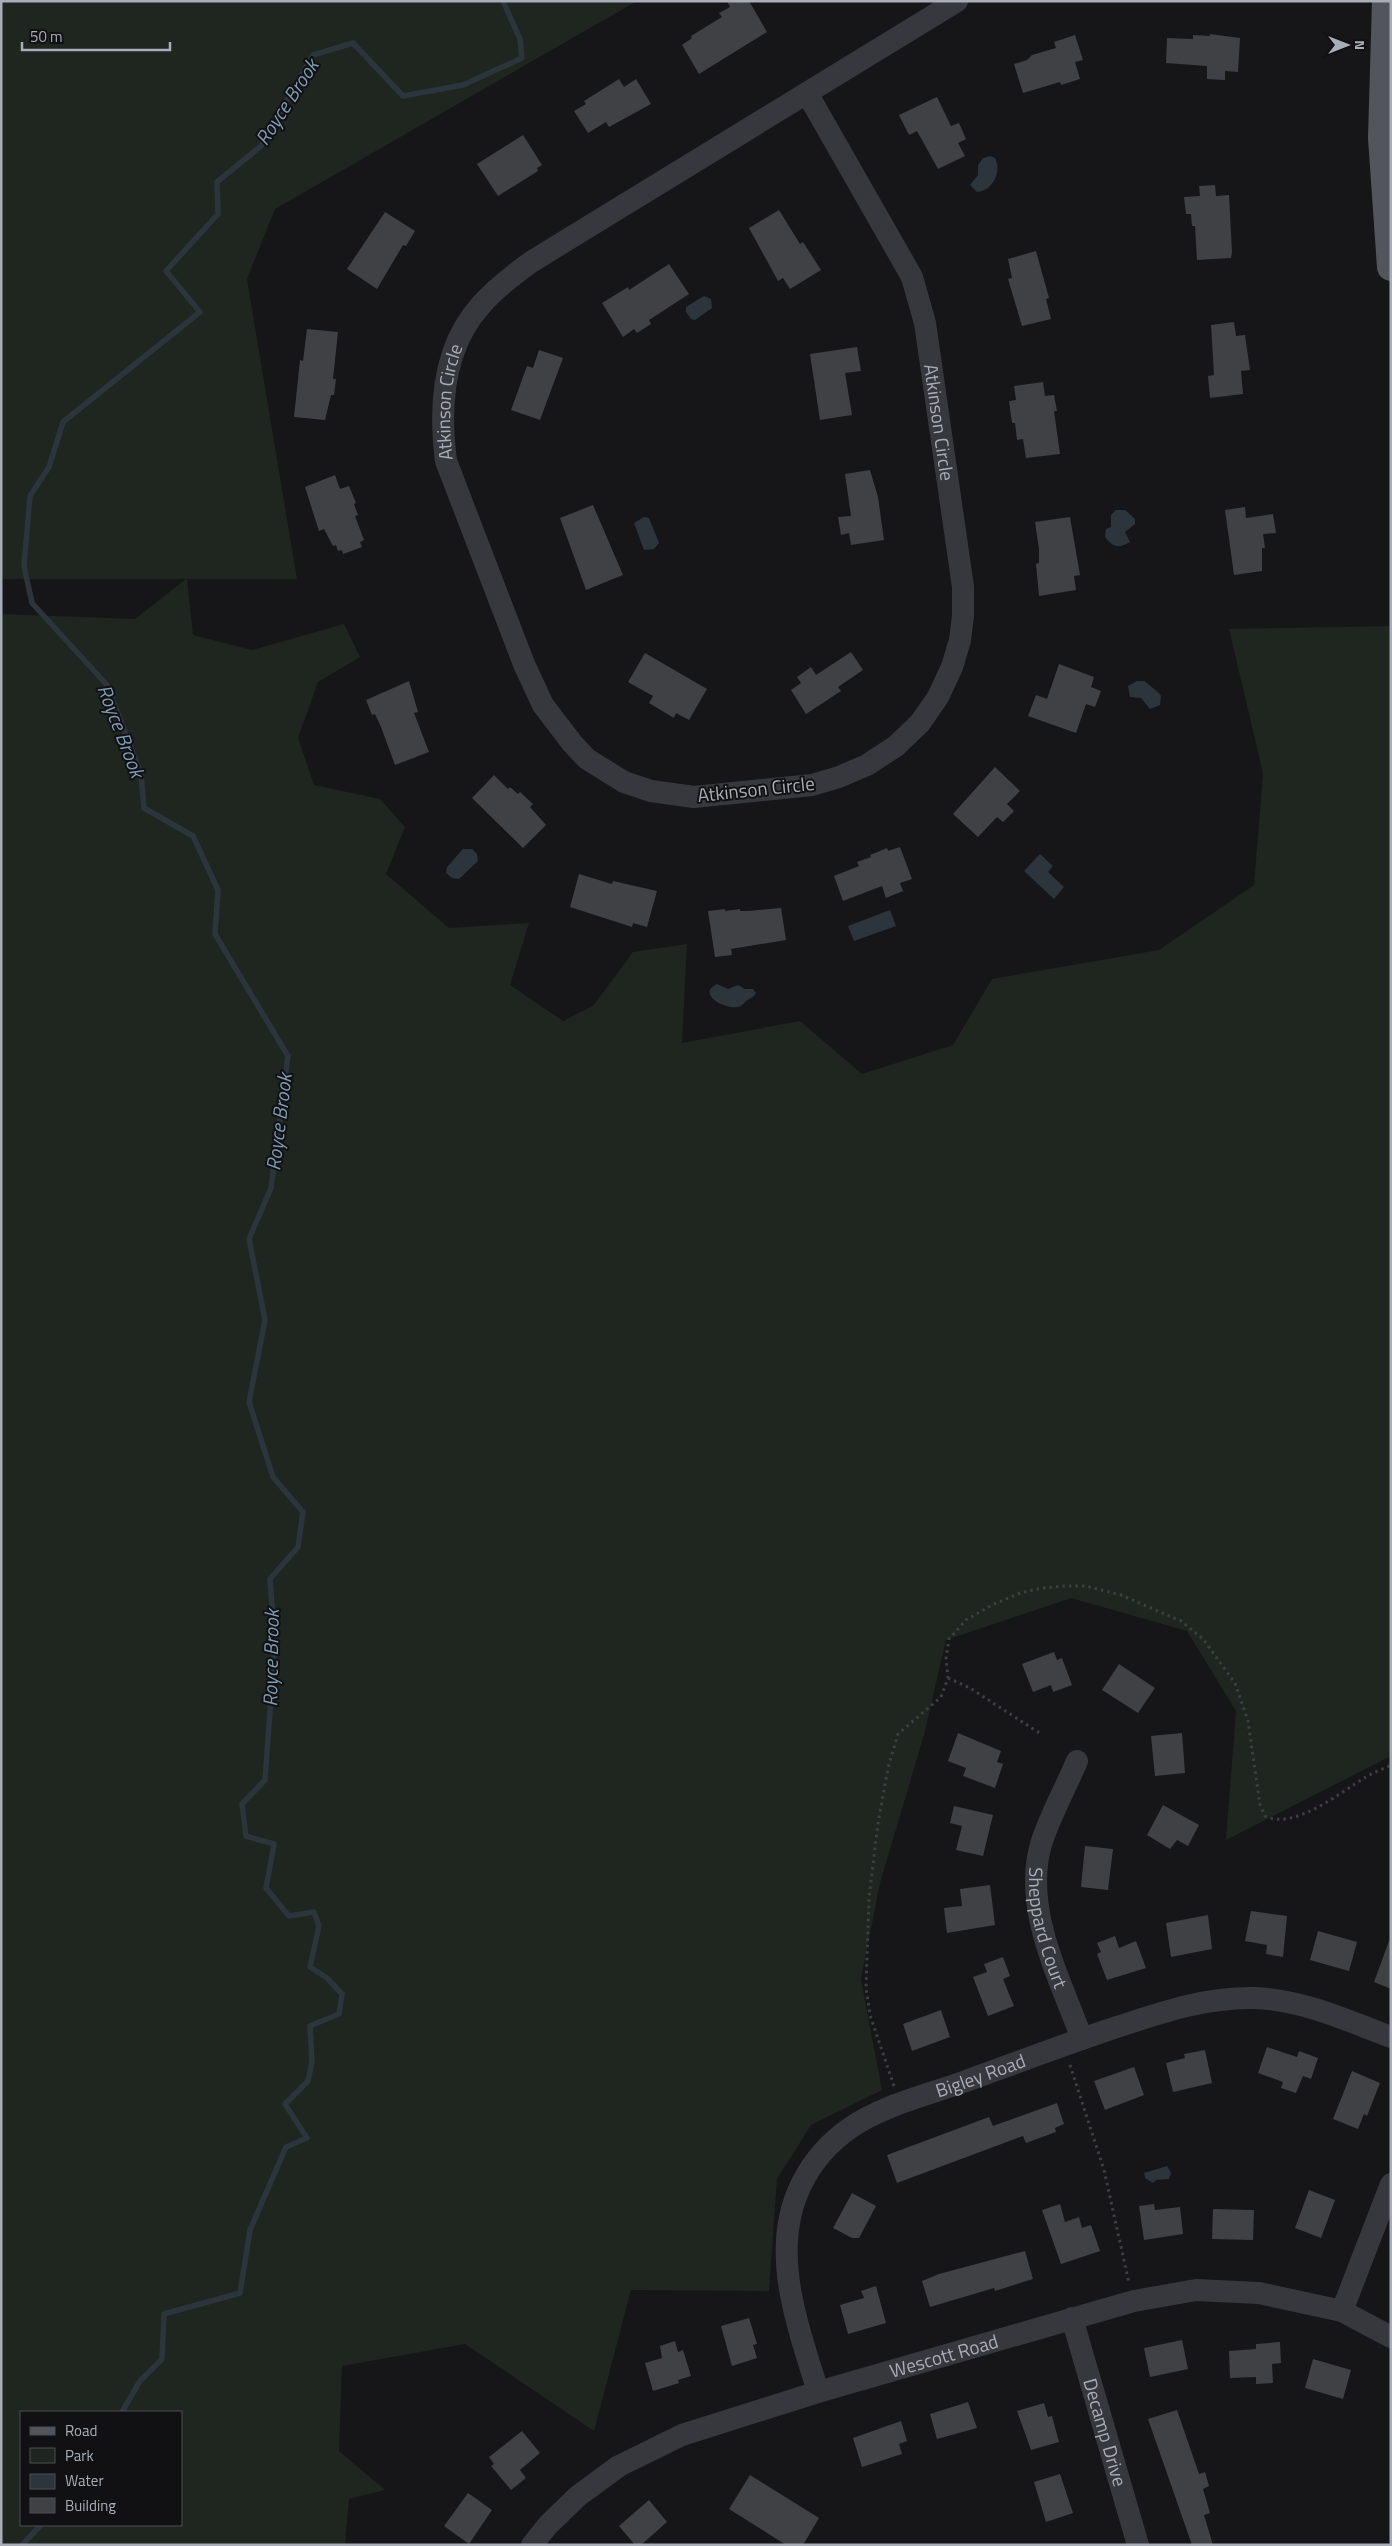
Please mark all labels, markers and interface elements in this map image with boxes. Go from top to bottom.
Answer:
scale bar [22,20,170,52]
north arrow [1322,20,1372,70]
text: 50 m [30,25,63,48]
text: N [1350,40,1371,50]
water label: Royce Brook [247,51,327,151]
street label: Atkinson Circle [428,339,469,462]
street label: Atkinson Circle [917,362,963,483]
water label: Royce Brook [90,680,154,784]
street label: Atkinson Circle [696,768,816,809]
water label: Royce Brook [257,1070,300,1172]
water label: Royce Brook [254,1607,287,1707]
street label: Sheppard Court [1022,1866,1076,1993]
street label: Bigley Road [931,2045,1029,2104]
street label: Wescott Road [886,2326,1001,2385]
street label: Decamp Drive [1076,2375,1135,2490]
legend [20,2411,182,2526]
text: Road [65,2419,97,2442]
text: Park [65,2444,94,2467]
text: Water [65,2469,104,2492]
text: Building [65,2494,116,2517]

